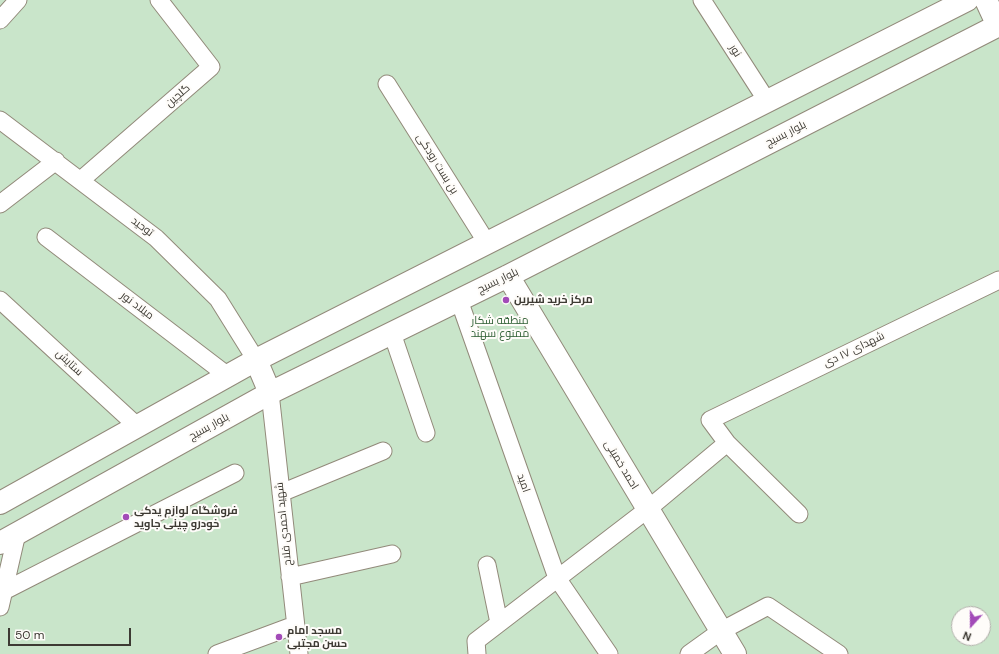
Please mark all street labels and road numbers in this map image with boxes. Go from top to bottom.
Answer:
street label: نور [726,42,744,60]
street label: گلچین [163,82,193,110]
street label: بلوار بسیج [763,118,809,150]
street label: بن بست رودکی [413,131,461,197]
street label: توحید [128,214,156,240]
street label: بلوار بسیج [475,265,521,297]
street label: میلاد نور [118,289,156,323]
street label: شهدای ۱۷ دی [821,330,887,370]
street label: ستایش [53,347,85,379]
street label: بلوار بسیج [187,411,231,443]
street label: احمد خمینی [601,438,641,492]
street label: امید [514,472,532,494]
street label: شهید احمدی فلاح [273,482,295,566]

